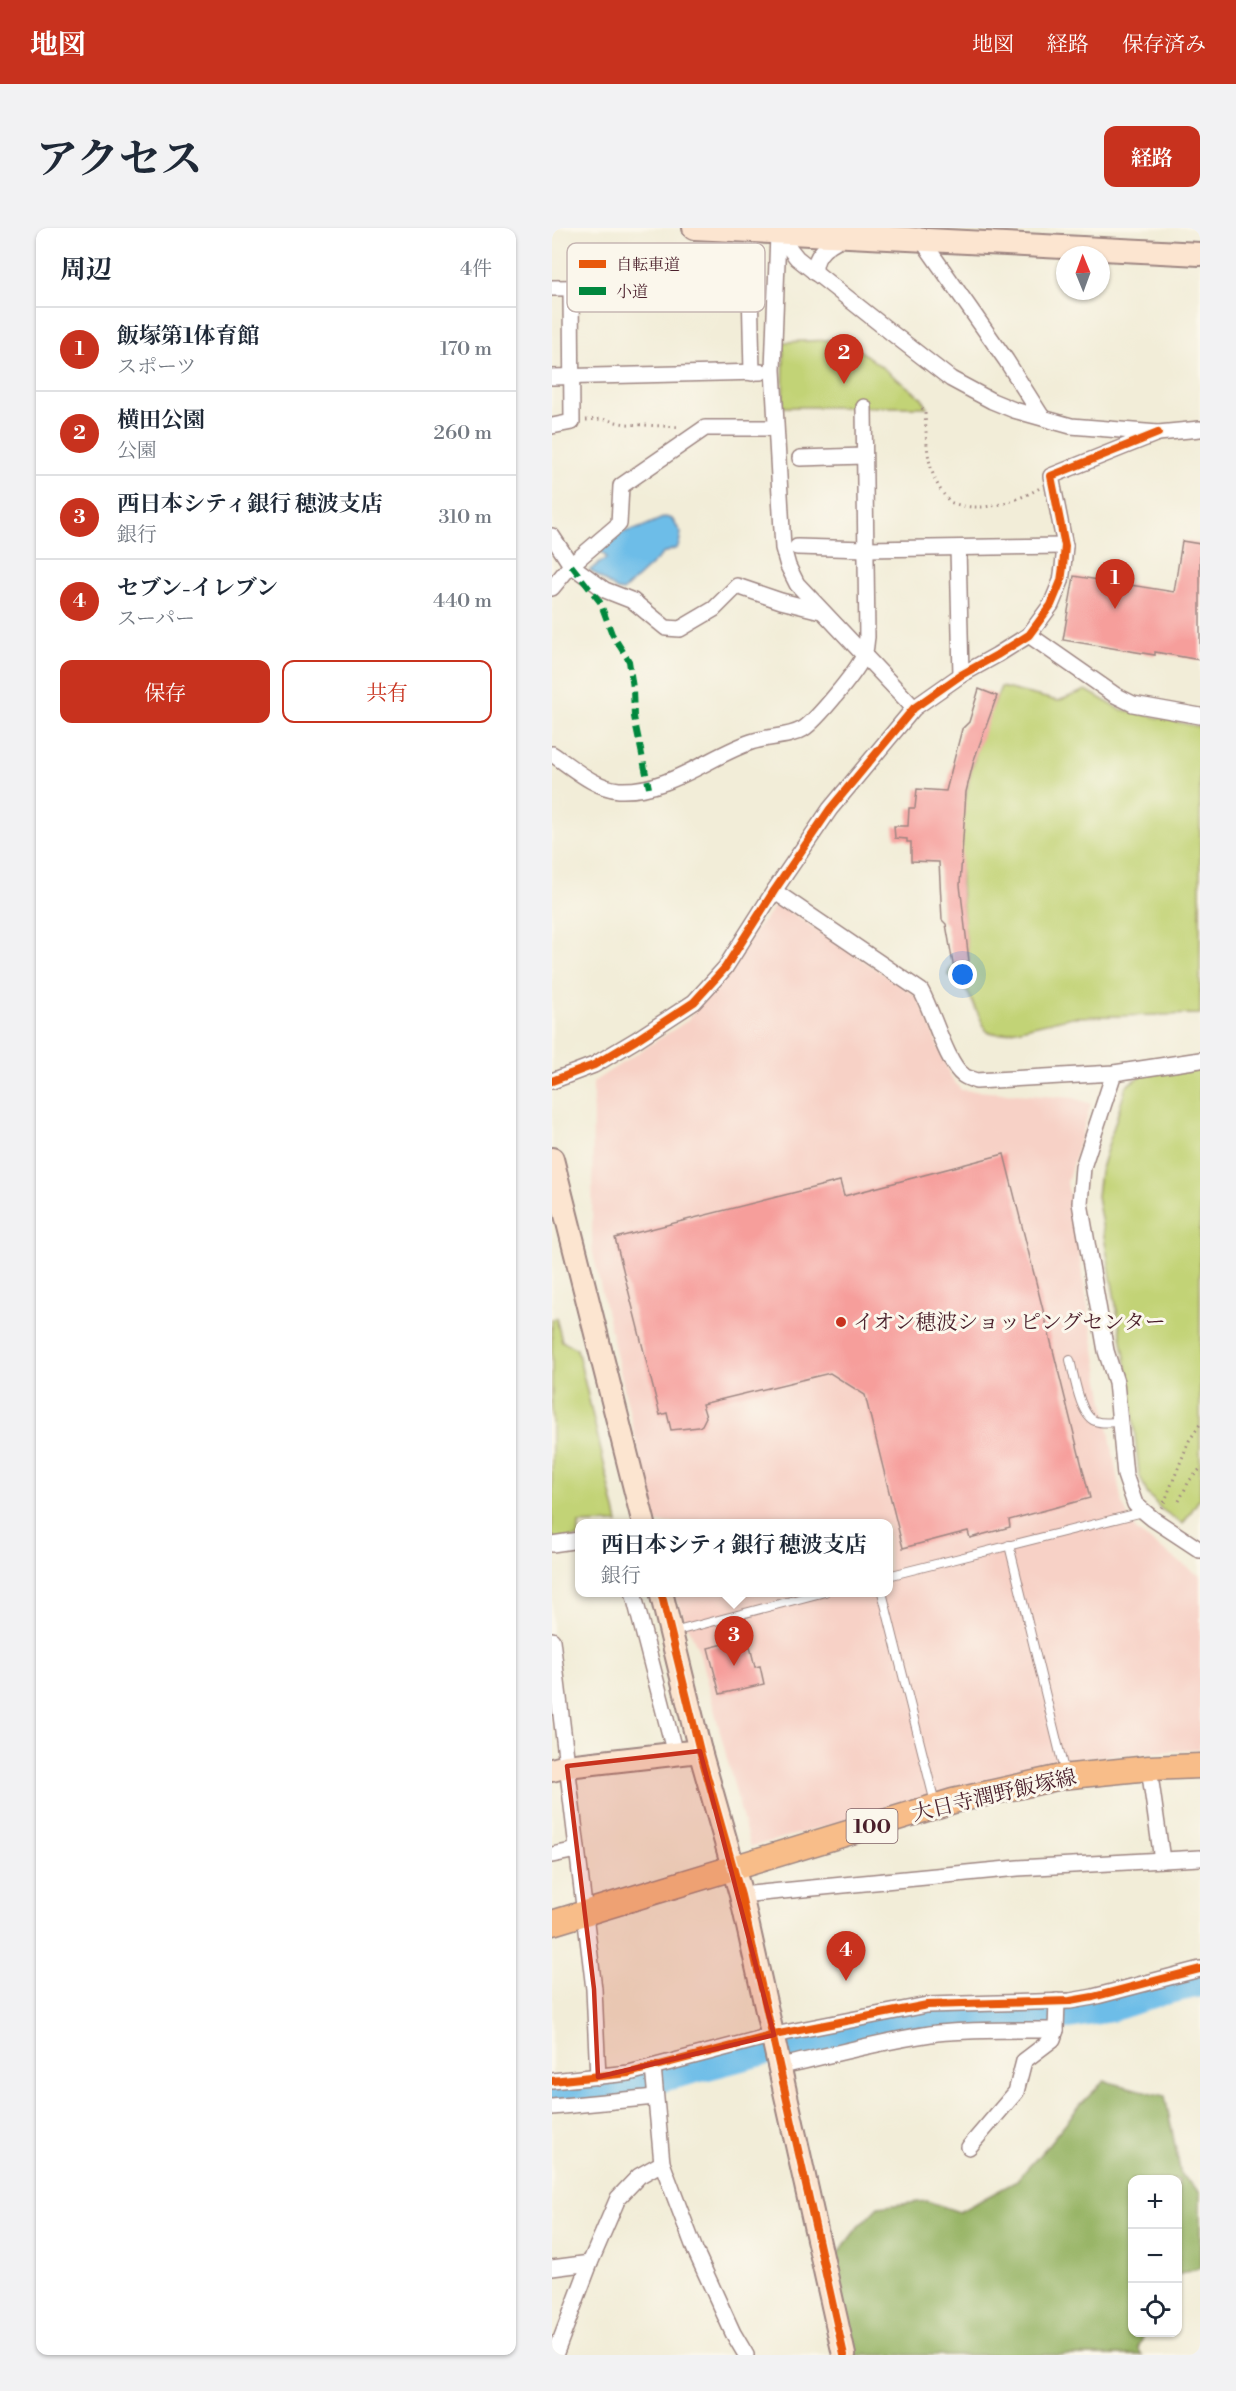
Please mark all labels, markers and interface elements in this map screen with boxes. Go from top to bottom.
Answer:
text: 地図 [30,28,86,63]
text: 地図 [972,32,1014,58]
text: 経路 [1047,32,1089,58]
text: 保存済み [1122,32,1206,58]
button: 経路 [1104,126,1200,187]
text: アクセス [36,134,203,187]
legend [567,243,765,312]
north arrow [1056,246,1110,300]
text: 周辺 [60,254,112,286]
text: 自転車道 [616,255,680,275]
text: 4件 [460,257,492,282]
text: 小道 [616,282,648,302]
text: 飯塚第1体育館 [117,323,260,350]
pin: 2 [824,334,864,384]
text: 1 [75,337,84,362]
text: 170 m [440,337,492,362]
text: スポーツ [117,355,196,380]
text: 横田公園 [117,407,205,434]
text: 2 [73,421,86,446]
text: 260 m [434,421,492,446]
text: 公園 [117,439,157,464]
text: 西日本シティ銀行 穂波支店 [117,491,383,518]
text: 3 [73,505,86,530]
text: 310 m [439,505,492,530]
text: 銀行 [117,523,157,548]
pin: 1 [1096,560,1134,609]
text: セブン-イレブン [117,575,278,602]
text: 4 [73,589,86,614]
text: 440 m [433,589,492,614]
text: スーパー [117,607,195,632]
button: 保存 [60,660,270,723]
button: 共有 [282,660,492,723]
your location [948,960,977,989]
place label: イオン穂波ショッピングセンター [853,1310,1166,1336]
marker: イオン穂波ショッピングセンター [834,1315,848,1329]
popup [575,1519,893,1597]
text: 西日本シティ銀行 穂波支店 [601,1532,867,1559]
text: 銀行 [601,1564,641,1589]
pin: 3 [714,1616,753,1666]
street label: 大日寺潤野飯塚線 [909,1764,1079,1828]
road number: 100 [846,1809,898,1843]
pin: 4 [826,1932,866,1981]
map controls [1128,2175,1182,2337]
button: + [1128,2175,1182,2229]
button: − [1128,2229,1182,2283]
button: locate [1128,2283,1182,2337]

